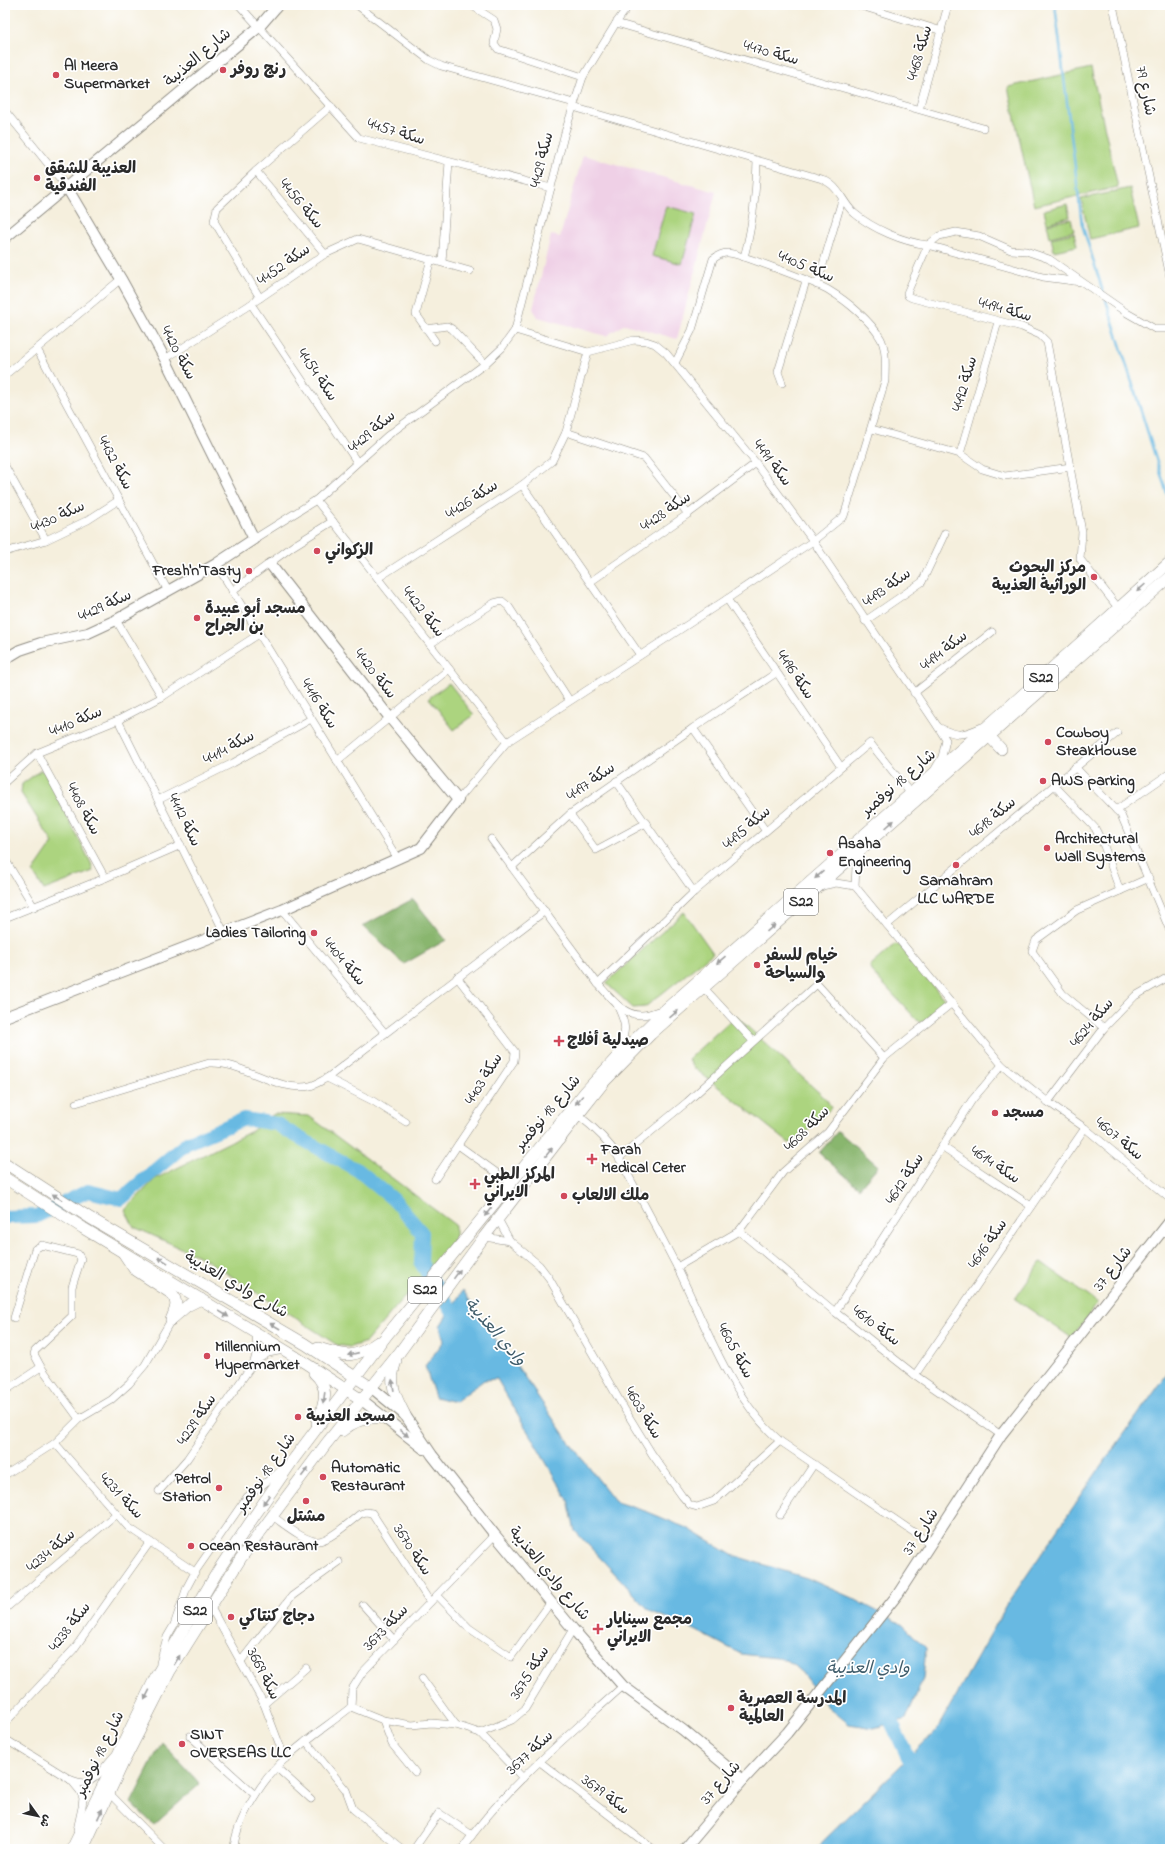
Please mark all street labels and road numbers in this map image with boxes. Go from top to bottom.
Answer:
street label: سكة 4468 [901,22,939,84]
street label: شارع العذيبة [159,23,237,93]
street label: سكة 4470 [740,34,802,72]
street label: 79 شارع [1128,64,1162,118]
street label: سكة 4457 [364,112,428,152]
street label: سكة 4429 [524,130,560,190]
street label: سكة 4456 [272,173,330,235]
street label: سكة 4452 [252,238,316,292]
street label: سكة 4405 [774,244,838,290]
street label: سكة 4494 [975,291,1035,329]
street label: سكة 4420 [154,321,202,385]
street label: سكة 4454 [290,344,344,406]
street label: سكة 4492 [946,353,984,415]
street label: سكة 4429 [343,405,401,459]
street label: سكة 4432 [91,432,139,494]
street label: سكة 4491 [746,434,798,492]
street label: سكة 4426 [441,474,503,526]
street label: سكة 4428 [635,486,697,538]
street label: سكة 4430 [27,494,89,540]
street label: سكة 4493 [858,562,916,614]
street label: سكة 4422 [395,581,451,643]
street label: سكة 4429 [74,583,136,629]
street label: سكة 4494 [915,625,973,677]
street label: سكة 4420 [347,643,403,705]
street label: سكة 4496 [769,645,821,705]
road number: S22 [1024,665,1058,691]
street label: سكة 4416 [294,674,344,734]
street label: سكة 4410 [46,700,106,744]
street label: سكة 4414 [199,724,259,772]
street label: شارع 18 نوفمبر [855,743,942,824]
street label: سكة 4497 [561,756,621,808]
street label: سكة 4408 [59,778,107,840]
street label: سكة 4412 [161,789,207,851]
street label: سكة 4618 [964,791,1022,845]
street label: سكة 4495 [717,800,777,856]
road number: S22 [784,889,818,915]
street label: سكة 4404 [316,932,372,992]
street label: سكة 4624 [1064,993,1120,1053]
street label: سكة 4403 [459,1048,509,1110]
street label: شارع 18 نوفمبر [508,1070,587,1158]
street label: سكة 4608 [778,1100,836,1158]
street label: سكة 4607 [1089,1111,1149,1167]
street label: سكة 4614 [965,1139,1025,1191]
street label: سكة 4612 [879,1148,931,1210]
street label: سكة 4616 [962,1214,1014,1274]
street label: شارع 37 [1088,1241,1138,1297]
street label: شارع وادي العذيبة [179,1245,293,1325]
road number: S22 [408,1277,442,1303]
street label: سكة 4610 [846,1299,906,1353]
street label: سكة 4605 [710,1319,760,1383]
street label: سكة 4603 [618,1382,668,1444]
street label: سكة 4229 [171,1389,223,1451]
street label: شارع 18 نوفمبر [228,1428,302,1520]
street label: سكة 4231 [93,1467,149,1525]
street label: شارع 37 [897,1504,945,1560]
street label: سكة 3670 [386,1519,438,1581]
street label: شارع وادي العذيبة [502,1522,596,1626]
street label: سكة 4234 [21,1523,81,1579]
street label: سكة 4238 [43,1597,97,1657]
road number: S22 [178,1598,212,1624]
street label: سكة 3673 [357,1599,415,1657]
street label: سكة 3675 [504,1641,556,1705]
street label: سكة 3669 [240,1644,286,1704]
street label: شارع 18 نوفمبر [68,1707,131,1803]
street label: سكة 3677 [501,1725,559,1781]
street label: شارع 37 [695,1756,747,1810]
street label: سكة 3679 [576,1769,634,1821]

